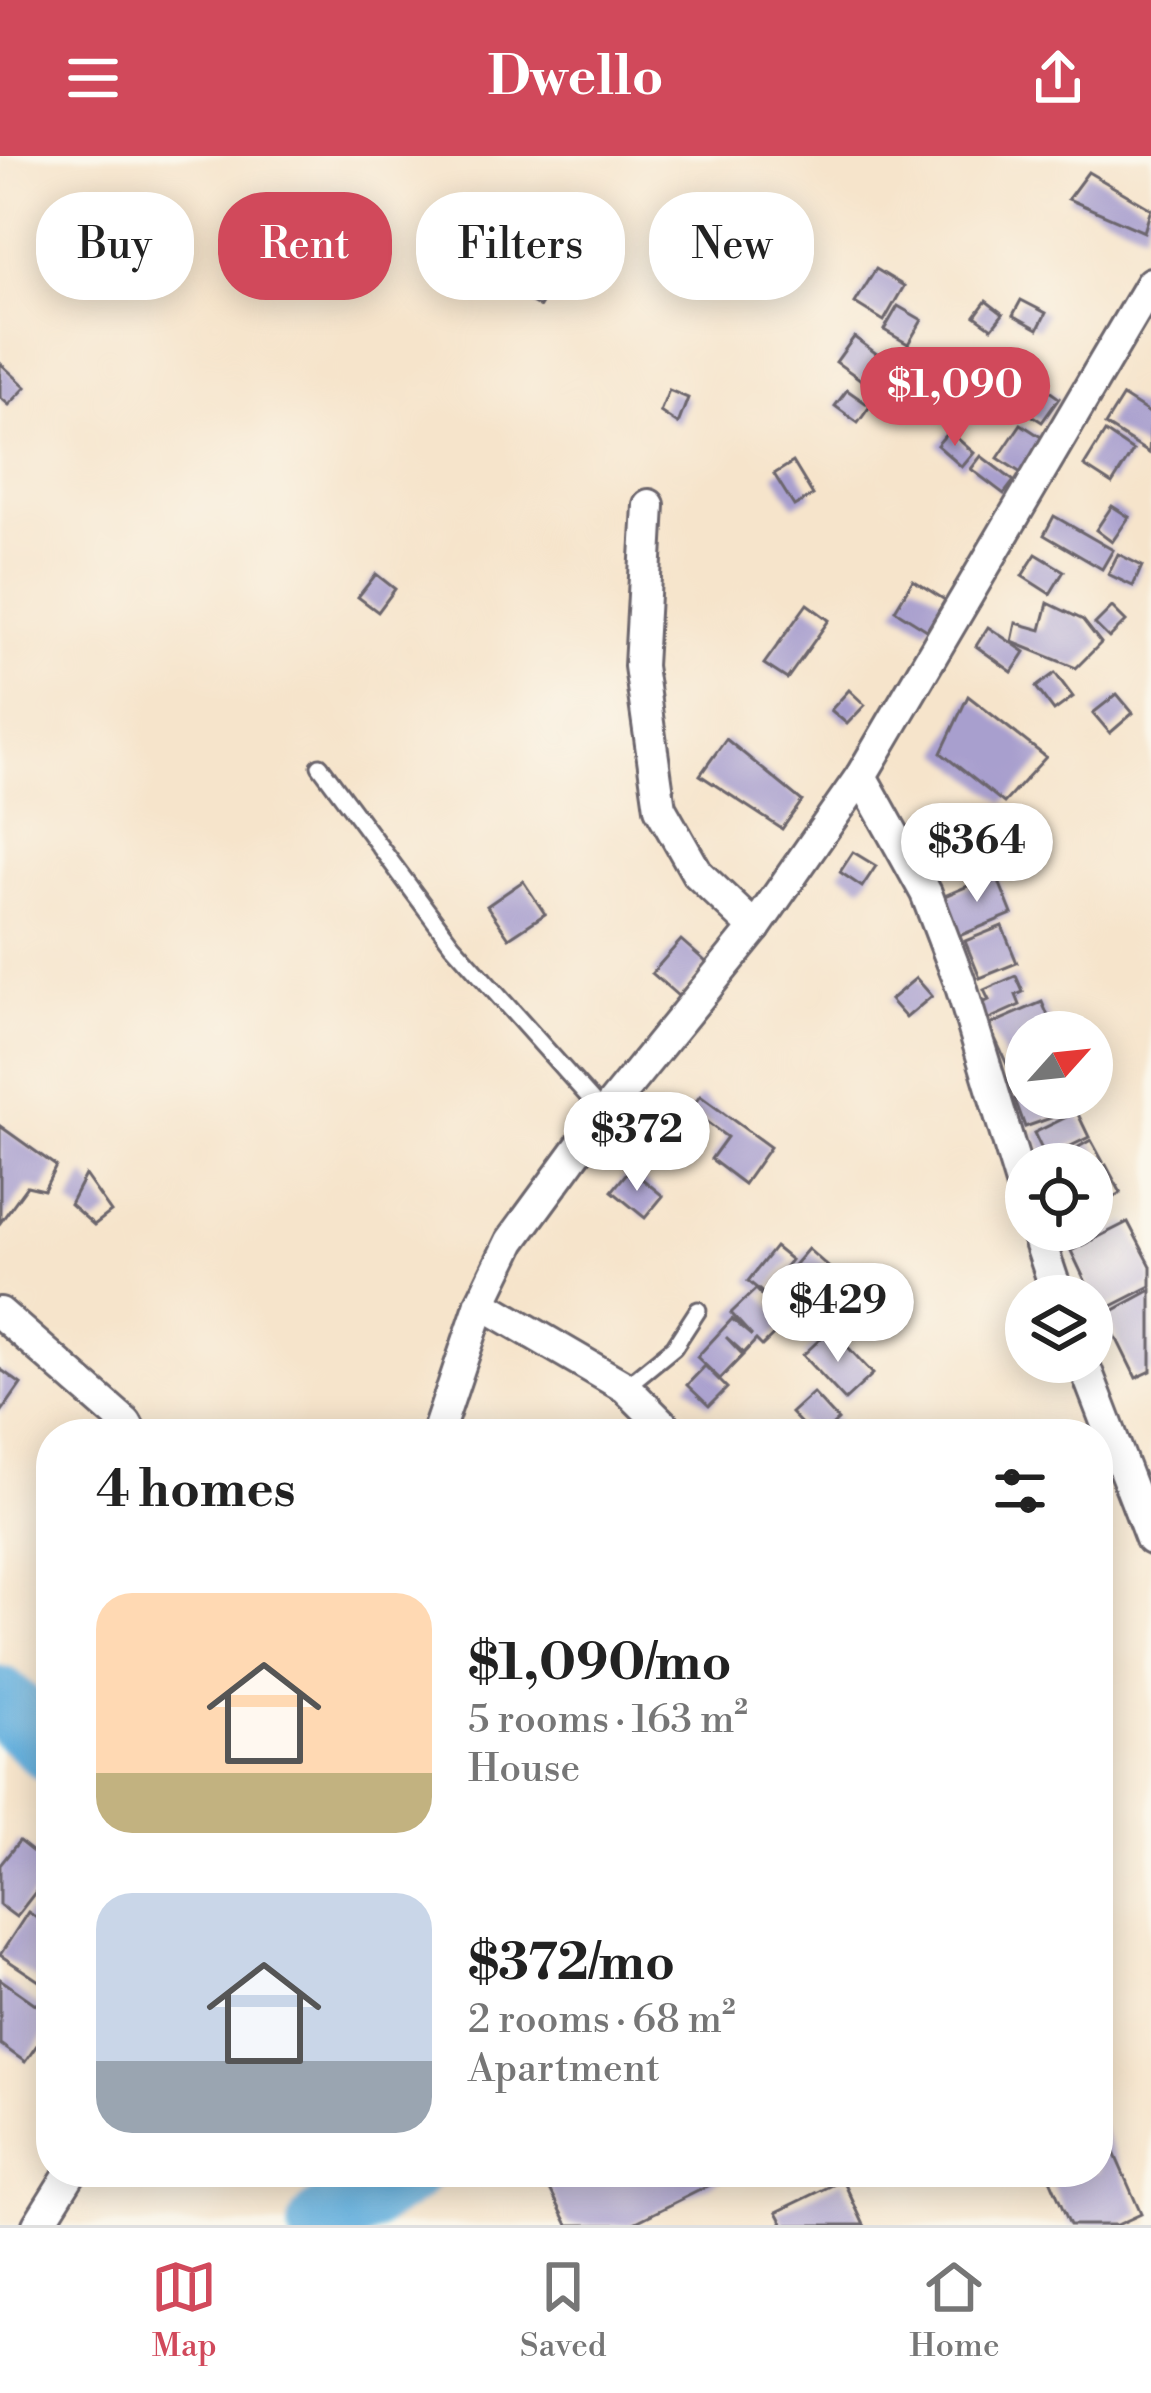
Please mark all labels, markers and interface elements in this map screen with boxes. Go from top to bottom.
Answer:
text: Dwello [487,44,664,112]
icon: menu [60,45,126,111]
icon: share [1025,45,1091,111]
chip: Buy [36,192,194,300]
chip: Rent [218,192,392,300]
chip: Filters [416,192,625,300]
chip: New [649,192,814,300]
pin: $1,090 [857,347,1053,449]
text: $1,090 [887,361,1023,410]
pin: $364 [906,803,1048,905]
text: $364 [928,817,1026,866]
north arrow [1005,1011,1113,1119]
map controls [1005,1011,1113,1383]
pin: $372 [566,1092,708,1194]
text: $372 [591,1106,683,1155]
button: locate [1005,1143,1113,1251]
pin: $429 [767,1263,909,1365]
button: layers [1005,1275,1113,1383]
text: $429 [789,1277,887,1326]
icon: filters [987,1458,1053,1524]
text: 4 homes [96,1459,296,1523]
text: $1,090/mo [468,1632,732,1696]
icon: home [192,1641,336,1785]
text: 5 rooms · 163 m² [468,1696,748,1745]
text: House [468,1745,580,1794]
text: $372/mo [468,1932,675,1996]
icon: home [192,1941,336,2085]
text: 2 rooms · 68 m² [468,1996,736,2045]
text: Apartment [468,2045,660,2094]
tab: Map [151,2254,217,2367]
tab: Saved [520,2254,607,2367]
tab: Home [909,2254,1000,2367]

